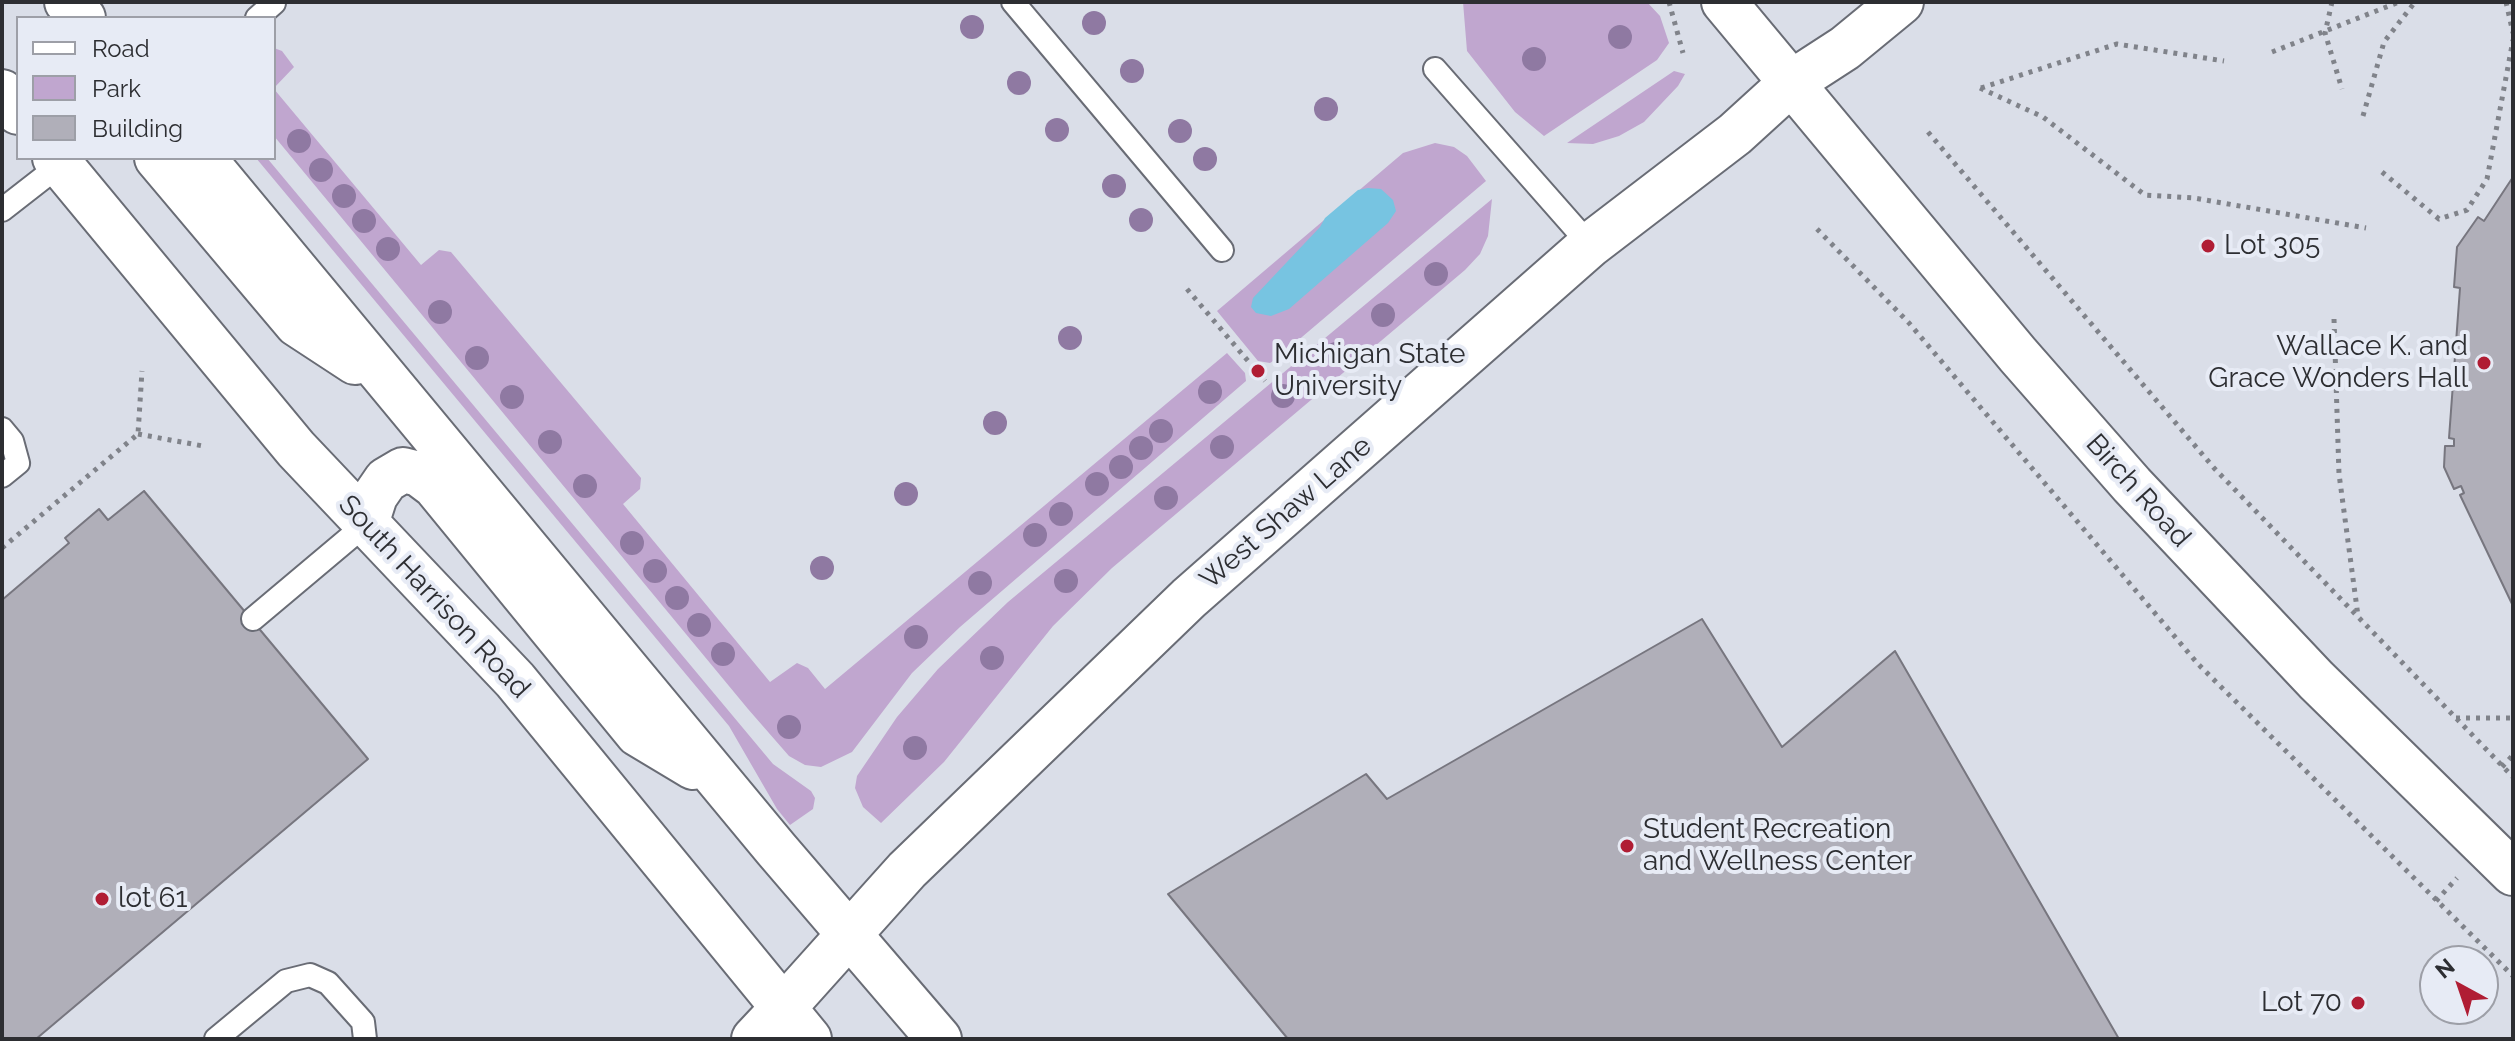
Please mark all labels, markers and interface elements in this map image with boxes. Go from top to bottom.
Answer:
legend [16,16,276,160]
text: Road [92,34,150,63]
text: Park [92,74,141,103]
text: Building [92,114,183,143]
place label: Lot 305 [2224,229,2320,263]
marker: Lot 305 [2199,237,2217,255]
place label: Wallace K. and Grace Wonders Hall [2208,330,2468,396]
place label: Michigan State University [1274,338,1465,404]
marker: Wallace K. and Grace Wonders Hall [2475,354,2493,372]
marker: Michigan State University [1249,362,1267,380]
street label: Birch Road [2079,428,2197,554]
street label: West Shaw Lane [1193,429,1379,597]
street label: South Harrison Road [331,488,537,706]
place label: Student Recreation and Wellness Center [1643,813,1912,879]
marker: Student Recreation and Wellness Center [1618,837,1636,855]
place label: lot 61 [118,882,187,916]
marker: lot 61 [93,890,111,908]
north arrow [2419,945,2499,1025]
text: N [2430,953,2460,984]
place label: Lot 70 [2261,986,2342,1020]
marker: Lot 70 [2349,994,2367,1012]

